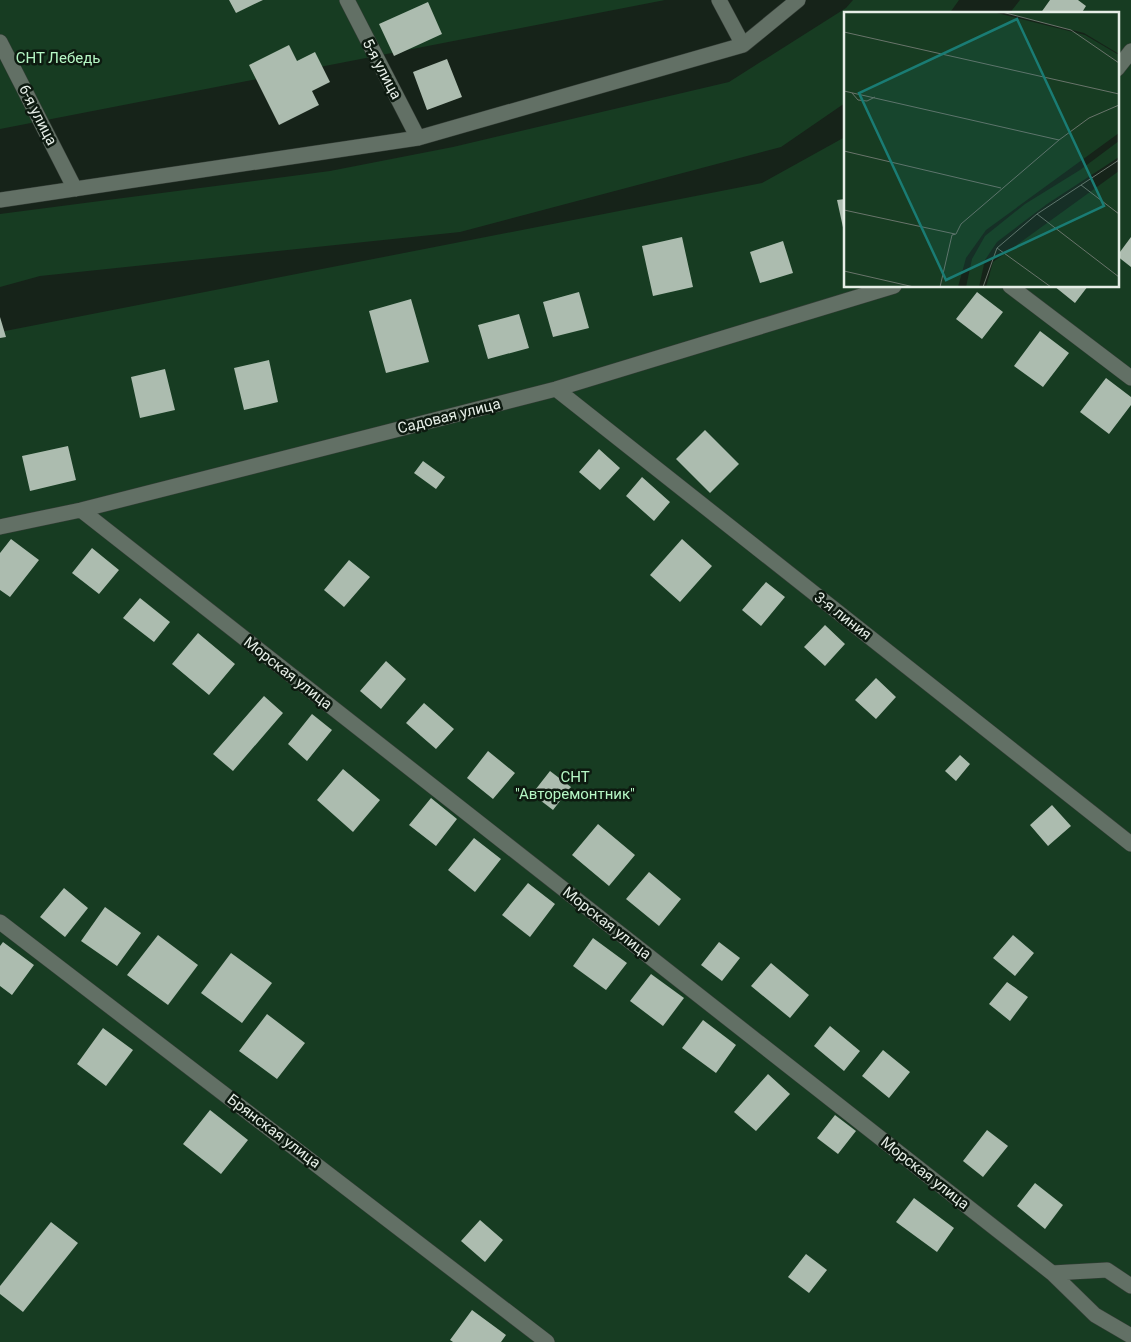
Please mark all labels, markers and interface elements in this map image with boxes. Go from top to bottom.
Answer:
inset map [844,12,1118,288]
street label: 5-я улица [359,36,405,102]
park label: СНТ Лебедь [16,49,100,67]
street label: 6-я улица [15,82,61,148]
street label: Садовая улица [396,395,502,437]
street label: 3-я линия [811,588,875,644]
street label: Морская улица [240,633,336,713]
park label: СНТ "Авторемонтник" [515,768,635,803]
street label: Морская улица [559,883,655,963]
street label: Брянская улица [224,1090,324,1172]
street label: Морская улица [877,1133,973,1213]

